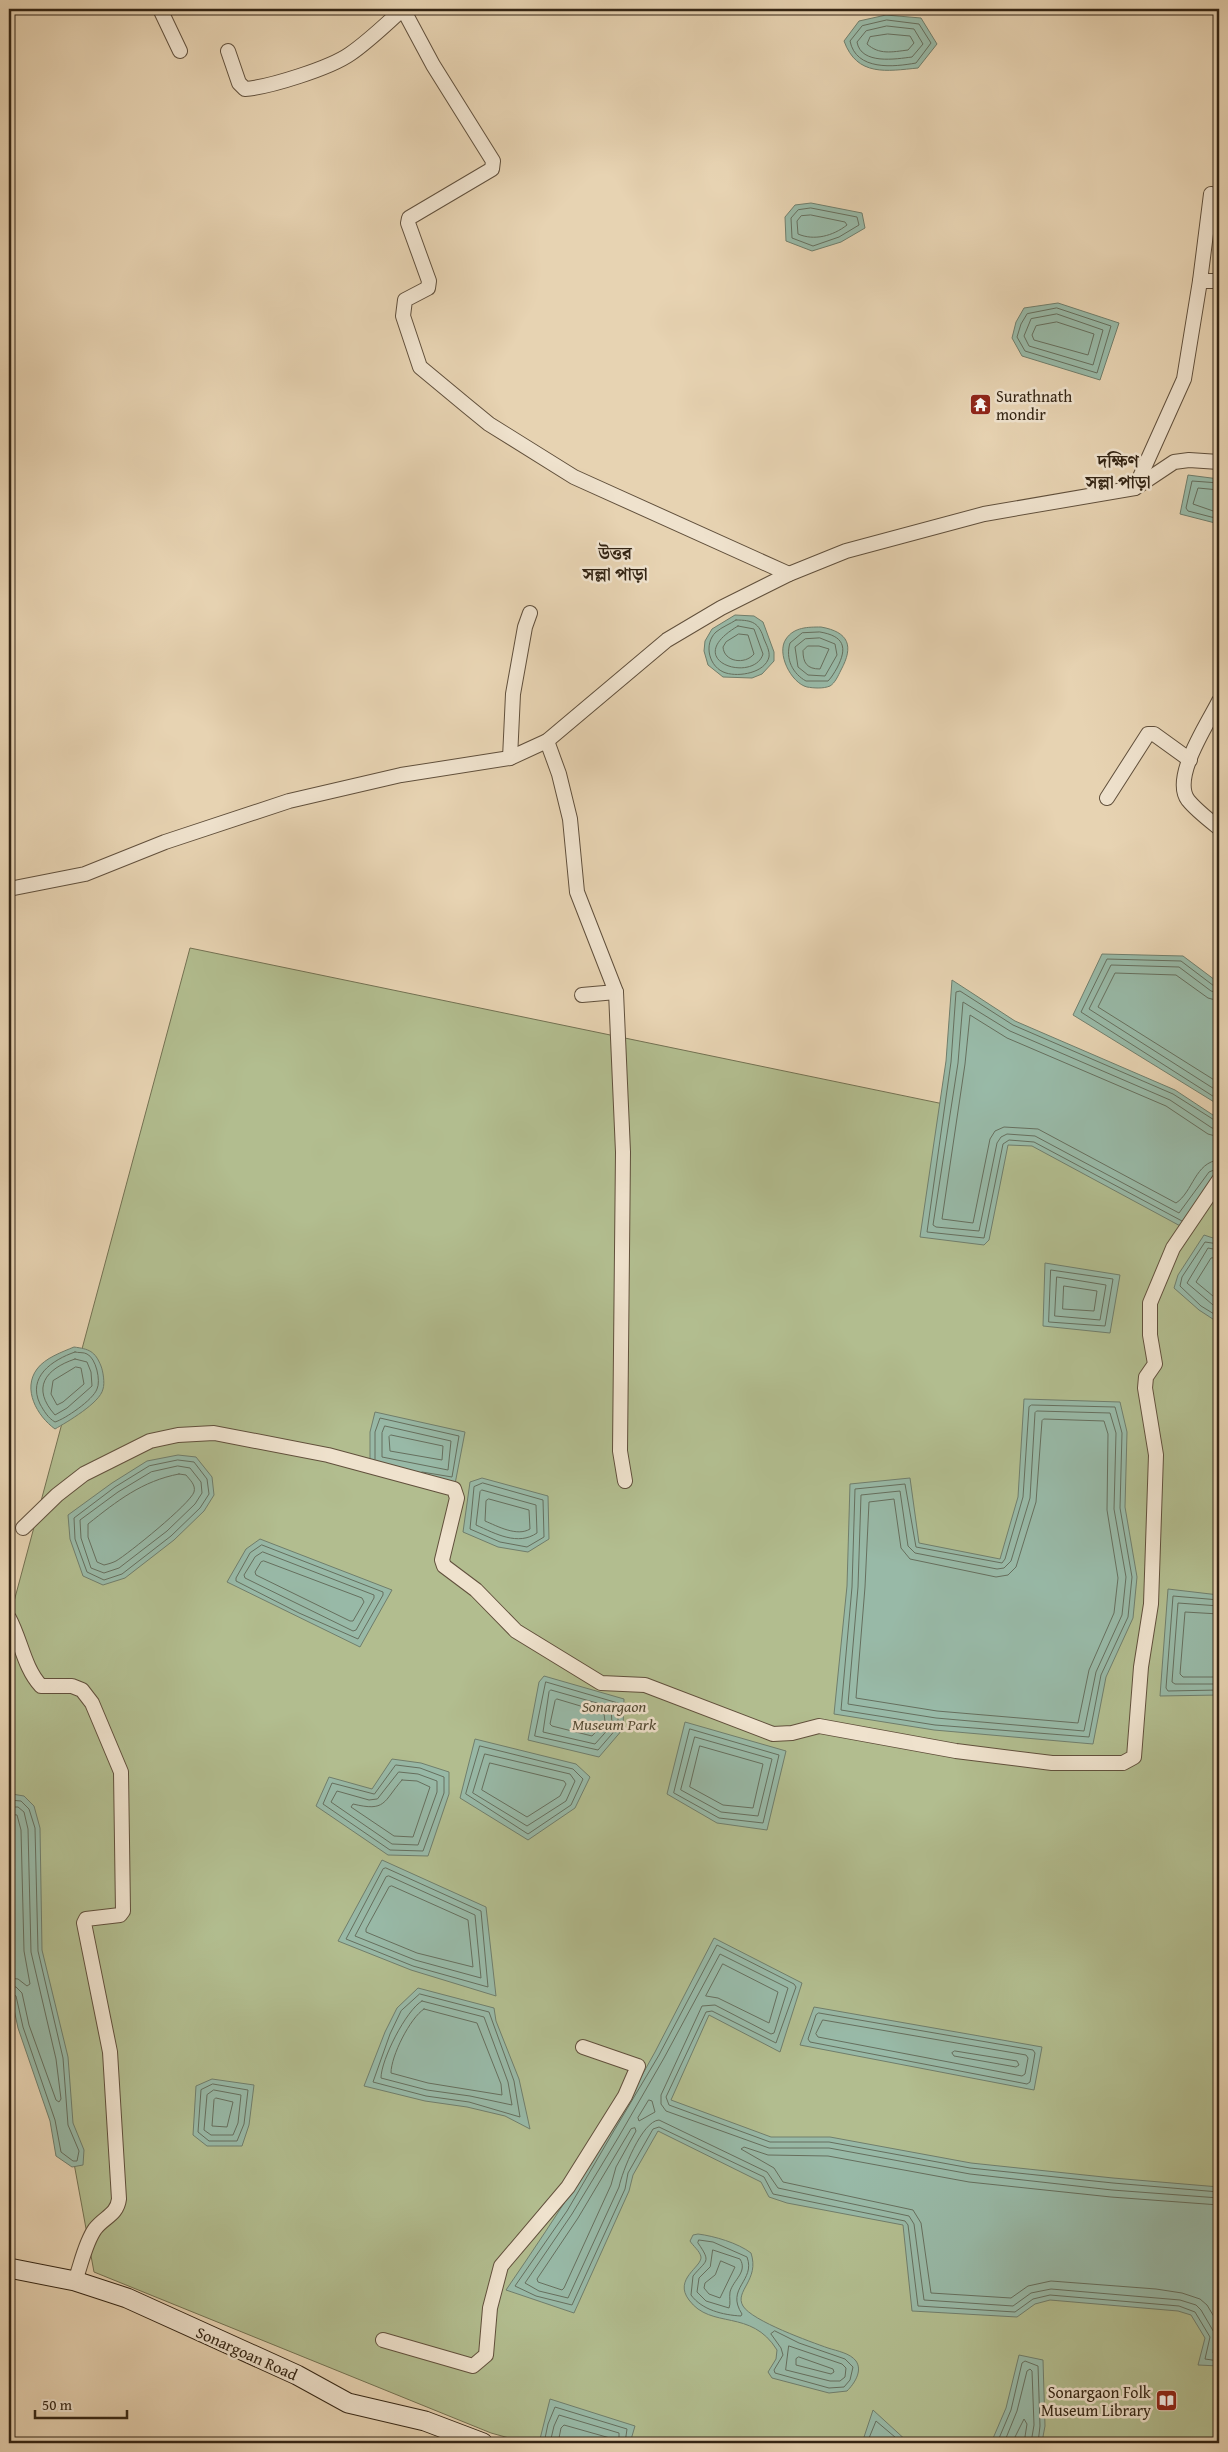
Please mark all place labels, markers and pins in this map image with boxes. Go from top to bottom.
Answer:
place label: Surathnath mondir [996,384,1072,426]
temple icon: Surathnath mondir [968,393,992,417]
place label: Sonargaon Folk Museum Library [1041,2380,1152,2422]
library icon: Sonargaon Folk Museum Library [1155,2389,1179,2413]

